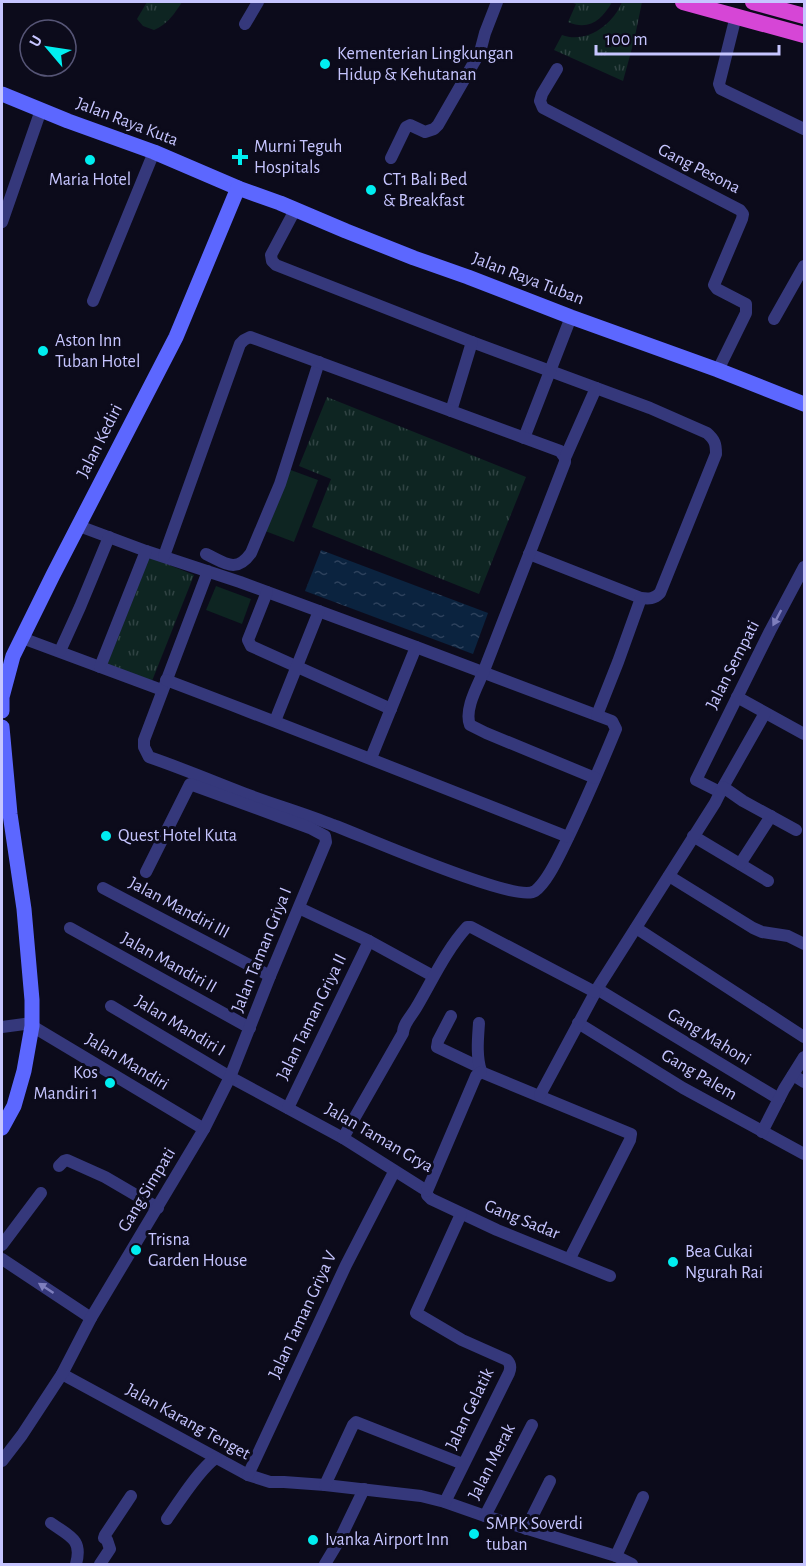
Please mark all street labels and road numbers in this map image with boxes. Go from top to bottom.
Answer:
street label: Jalan Raya Kuta [74,94,180,150]
street label: Gang Pesona [655,141,743,197]
street label: Jalan Raya Tuban [470,249,586,309]
street label: Jalan Kediri [74,401,126,481]
street label: Jalan Sempati [703,618,763,712]
street label: Jalan Mandiri III [126,874,232,942]
street label: Jalan Taman Griya I [229,885,295,1015]
street label: Jalan Mandiri II [118,929,220,997]
street label: Jalan Taman Griya II [274,951,350,1083]
street label: Jalan Mandiri I [132,992,228,1060]
street label: Gang Mahoni [664,1005,754,1069]
street label: Jalan Mandiri [82,1030,172,1094]
street label: Gang Palem [658,1046,740,1104]
street label: Jalan Taman Grya [322,1100,436,1176]
street label: Gang Simpati [115,1145,179,1235]
street label: Gang Sadar [482,1197,562,1243]
street label: Jalan Taman Griya V [266,1248,341,1382]
street label: Jalan Gelatik [443,1365,498,1453]
street label: Jalan Karang Tenget [123,1380,253,1464]
street label: Jalan Merak [465,1420,519,1503]

